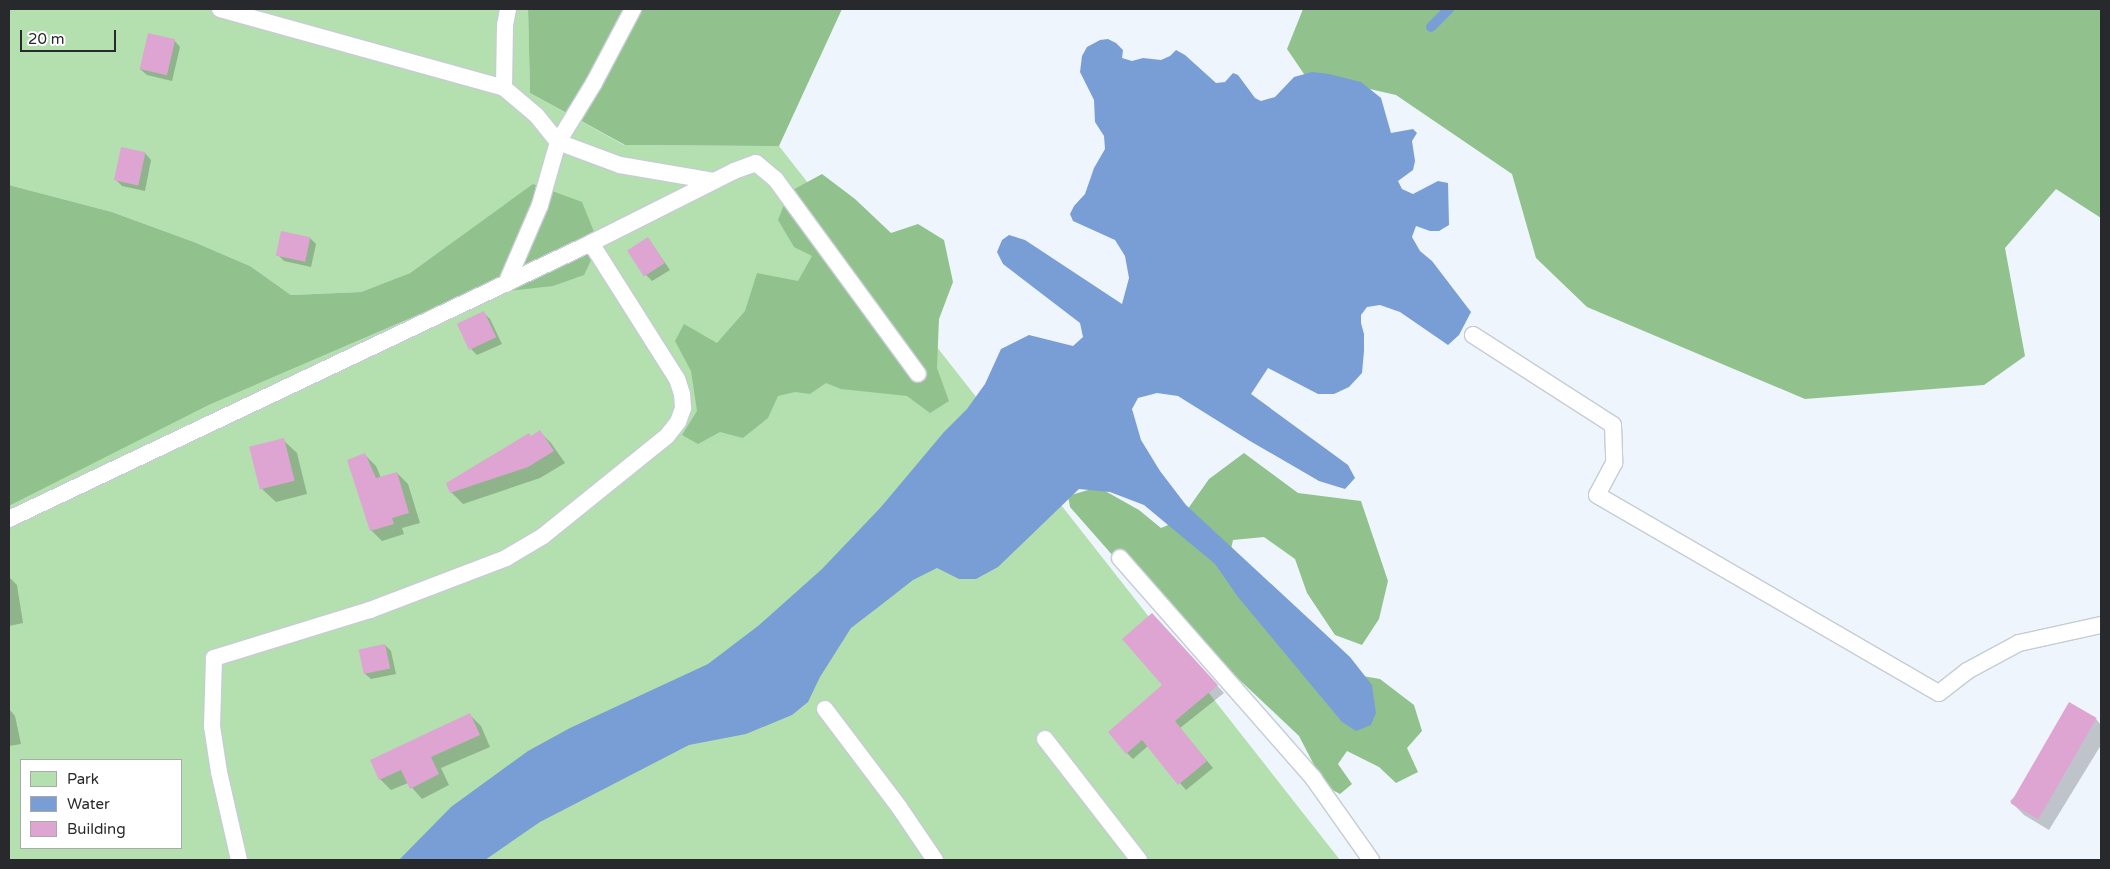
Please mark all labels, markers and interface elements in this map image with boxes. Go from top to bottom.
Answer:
scale bar [22,20,119,52]
text: 20 m [28,30,65,48]
legend [20,759,182,849]
text: Park [67,770,99,788]
text: Water [67,795,110,813]
text: Building [67,820,126,838]

